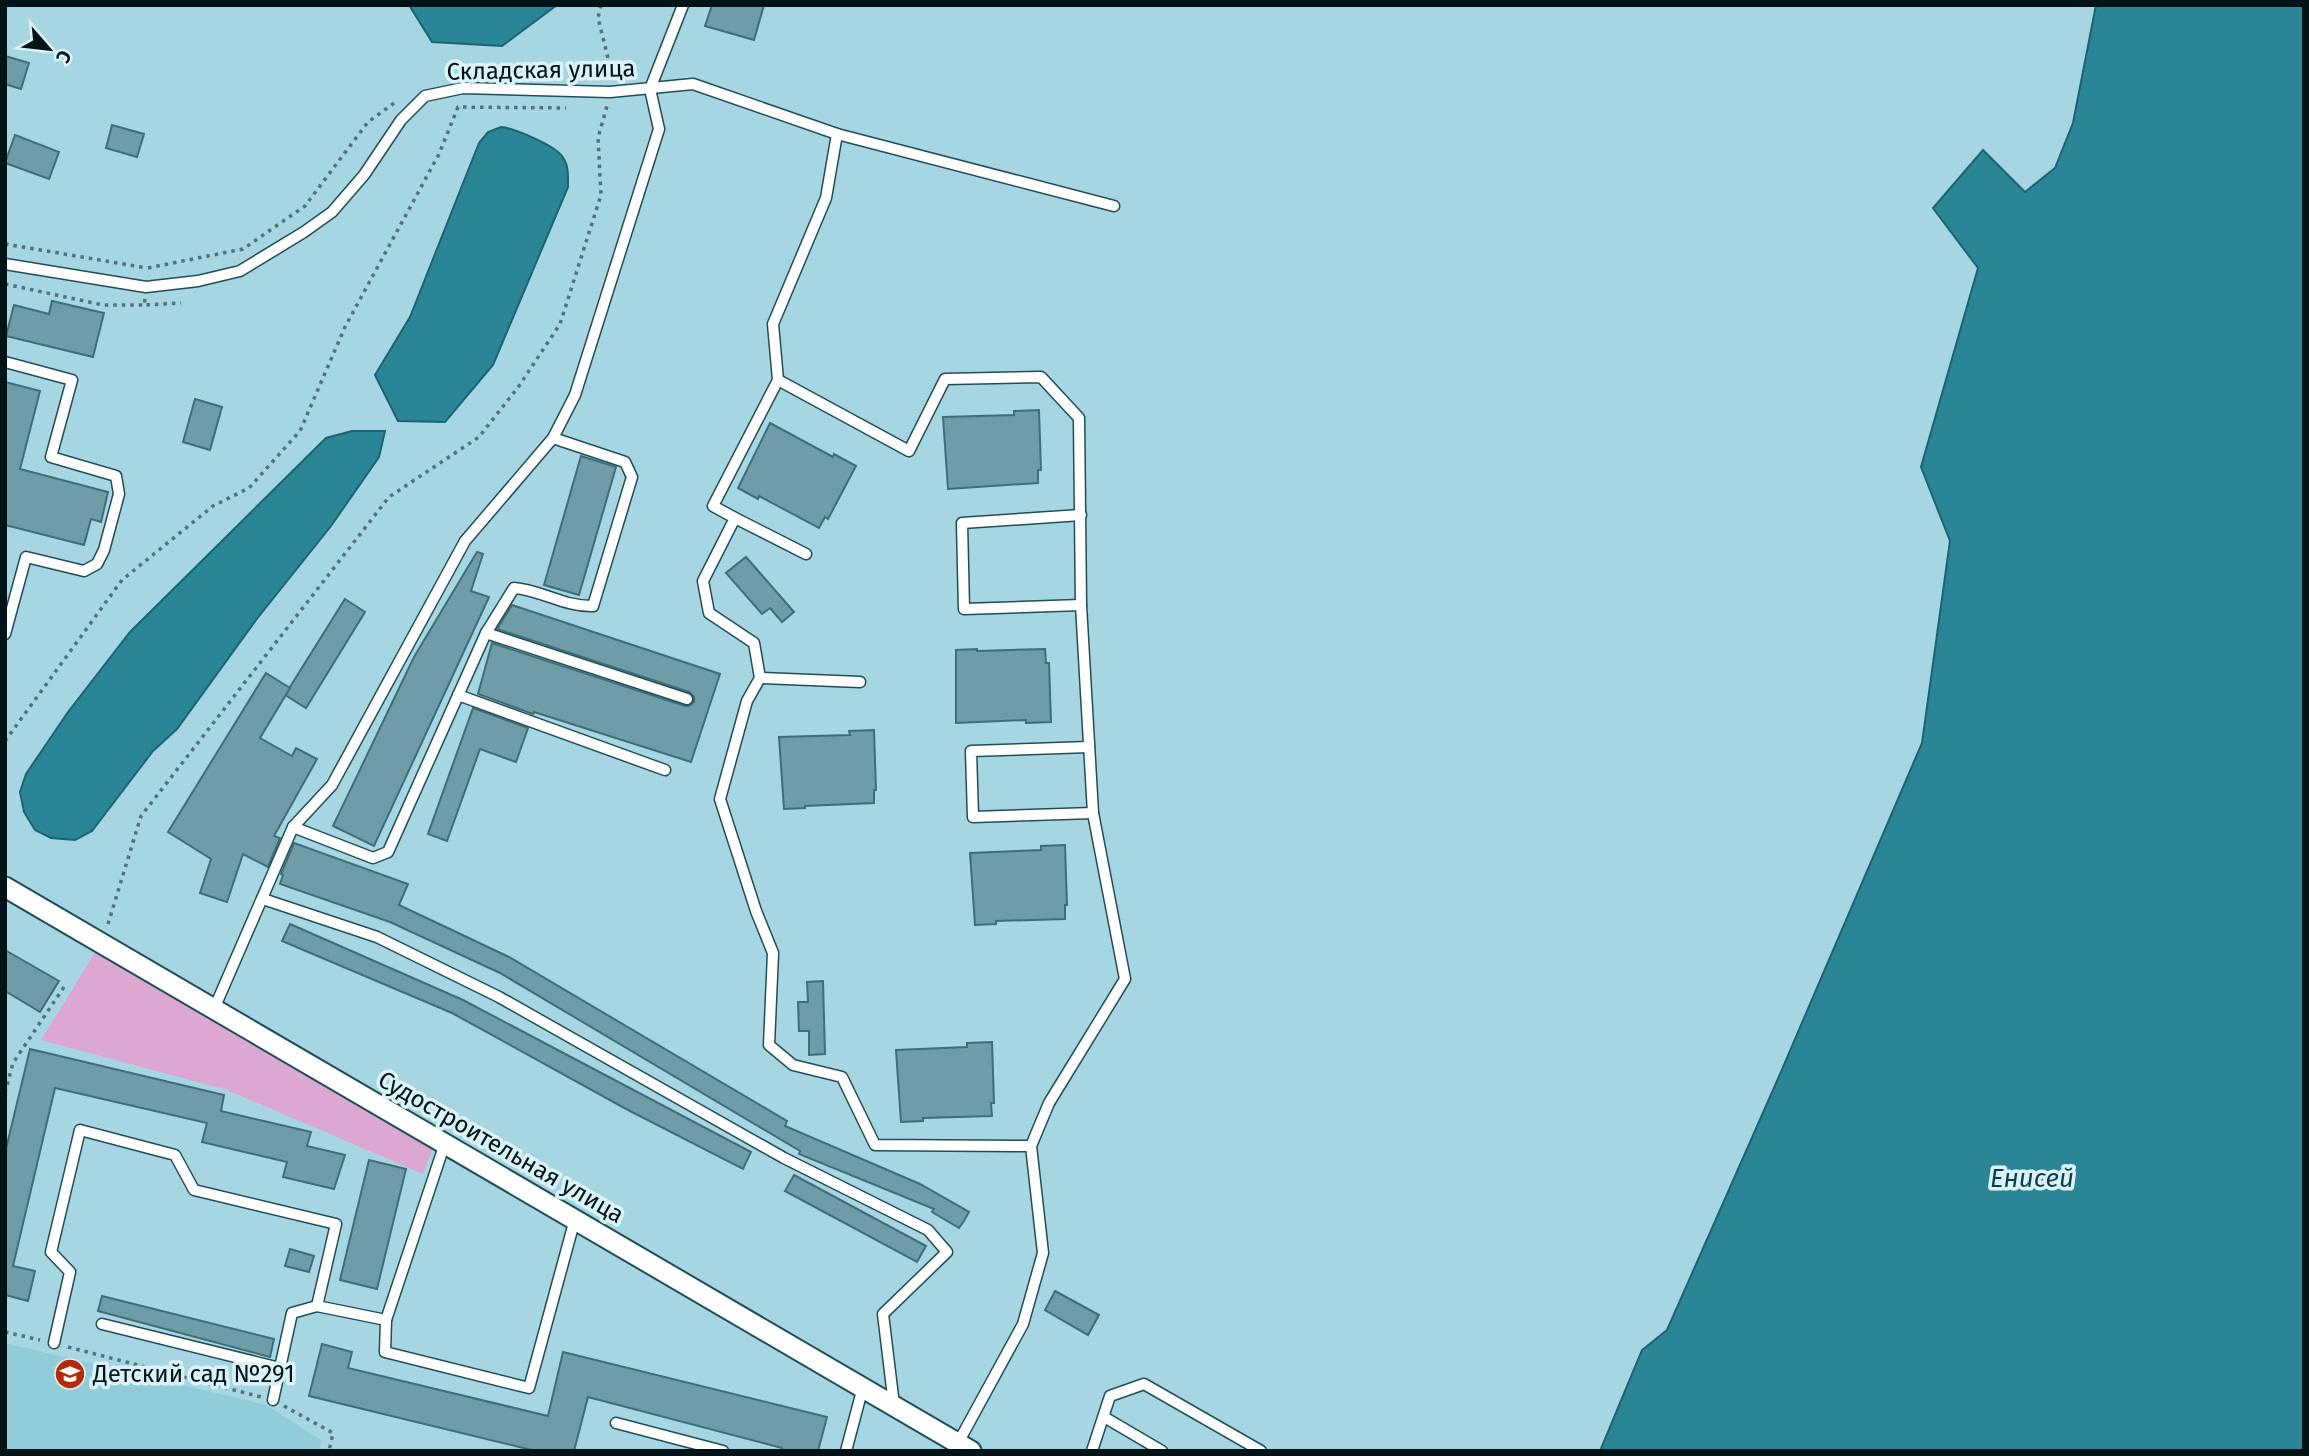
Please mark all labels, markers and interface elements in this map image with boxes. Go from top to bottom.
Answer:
north arrow [14,14,84,84]
text: С [51,47,76,67]
street label: Складская улица [446,54,636,86]
street label: Судостроительная улица [373,1065,629,1229]
water label: Енисей [1990,1163,2074,1194]
school or university icon: Детский сад №291 [53,1357,87,1391]
place label: Детский сад №291 [92,1360,295,1388]

